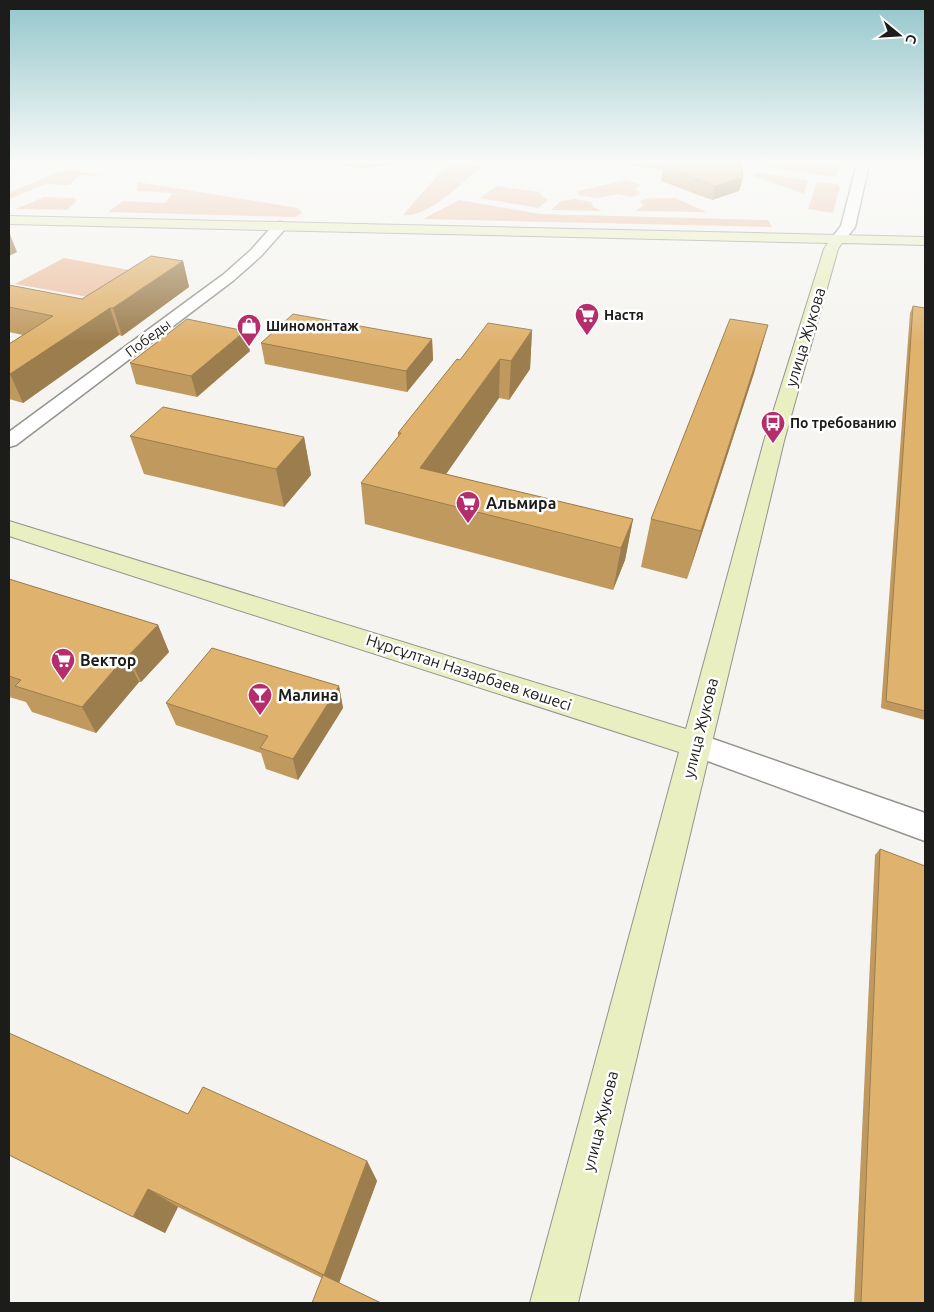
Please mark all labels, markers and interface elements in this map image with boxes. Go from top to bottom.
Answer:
north arrow [874,10,924,60]
text: С [902,32,920,46]
street label: улица Жукова [781,285,829,389]
supermarket icon: Настя [574,302,600,336]
place label: Настя [604,307,644,323]
shop icon: Шиномонтаж [236,313,262,347]
street label: Победы [122,316,174,360]
place label: Шиномонтаж [266,318,359,334]
bus stop icon: По требованию [760,410,786,444]
place label: По требованию [790,415,897,431]
supermarket icon: Альмира [455,490,481,524]
place label: Альмира [486,494,556,512]
street label: Нұрсұлтан Назарбаев көшесі [364,630,574,714]
supermarket icon: Вектор [50,647,76,681]
place label: Вектор [80,651,136,669]
street label: улица Жукова [679,676,721,780]
bar icon: Малина [247,682,273,716]
place label: Малина [278,686,339,704]
street label: улица Жукова [579,1069,621,1173]

